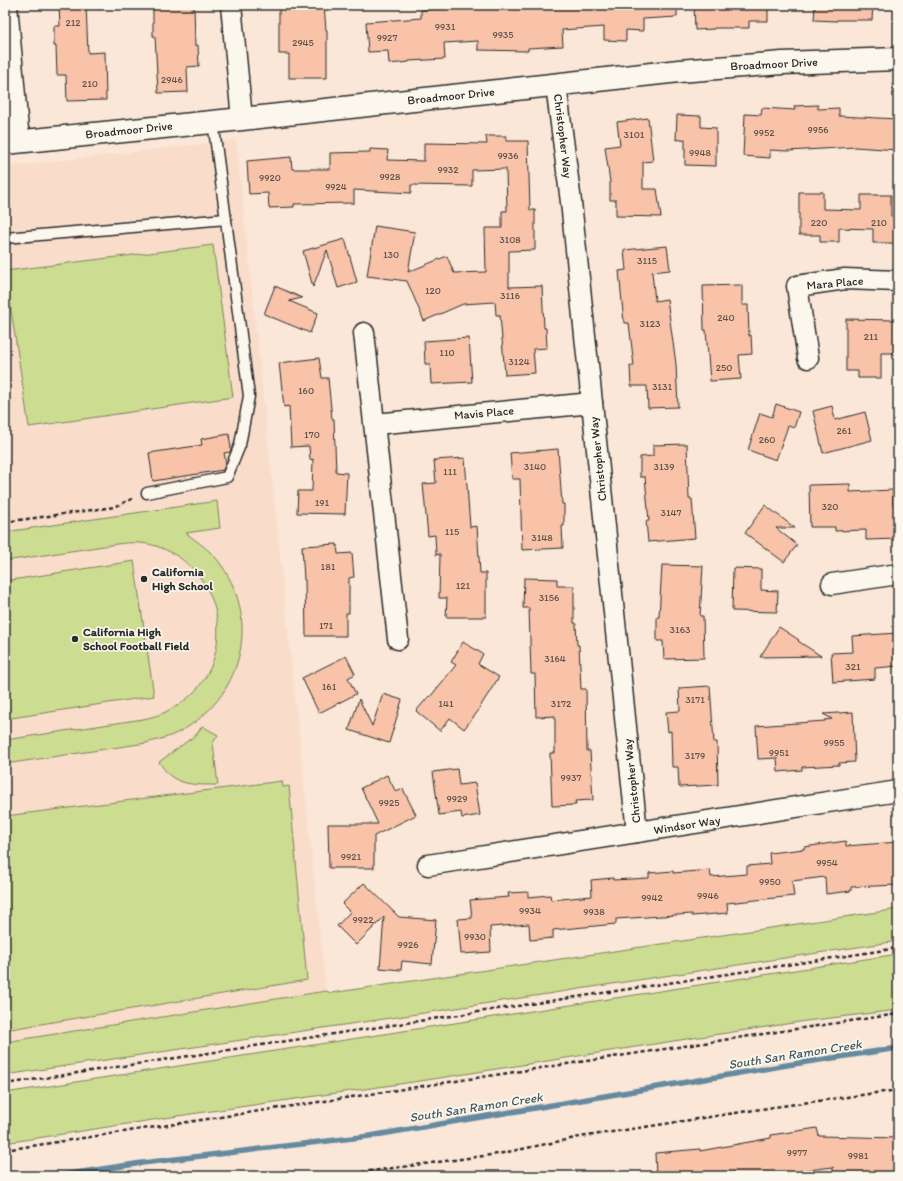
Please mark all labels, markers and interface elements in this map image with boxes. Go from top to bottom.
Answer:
house number: 212 [65,16,81,29]
house number: 9931 [435,20,456,33]
house number: 9935 [492,28,514,41]
house number: 9927 [377,31,397,44]
house number: 2945 [292,36,314,49]
street label: Broadmoor Drive [730,55,818,73]
house number: 2946 [161,73,183,86]
house number: 210 [82,77,98,90]
street label: Broadmoor Drive [407,84,496,108]
street label: Christopher Way [551,93,575,179]
street label: Broadmoor Drive [85,118,174,142]
house number: 9956 [808,123,829,136]
house number: 9952 [754,126,775,139]
house number: 3101 [624,128,645,141]
house number: 9948 [689,146,711,159]
house number: 9936 [497,149,519,162]
house number: 9932 [437,163,459,176]
house number: 9928 [379,170,401,183]
house number: 9920 [259,171,281,184]
house number: 9924 [325,180,347,193]
house number: 220 [811,216,827,229]
house number: 210 [871,216,887,229]
house number: 3108 [499,233,521,246]
house number: 130 [383,248,399,261]
house number: 3115 [637,254,657,267]
street label: Mara Place [806,274,864,292]
house number: 120 [425,284,441,297]
house number: 3116 [500,289,520,302]
house number: 240 [717,311,735,324]
house number: 3123 [640,317,661,330]
house number: 211 [864,330,879,343]
house number: 110 [439,346,455,359]
house number: 3124 [508,355,530,368]
house number: 250 [716,361,732,374]
house number: 3131 [652,380,672,393]
house number: 160 [298,384,314,397]
street label: Mavis Place [453,403,515,423]
street label: Christopher Way [587,416,609,502]
house number: 261 [836,424,852,437]
house number: 170 [304,428,320,441]
house number: 260 [759,433,775,446]
house number: 3140 [524,460,546,473]
house number: 3139 [654,460,674,473]
house number: 111 [443,465,457,478]
house number: 191 [315,496,330,509]
house number: 320 [822,500,838,513]
house number: 3147 [660,506,682,519]
house number: 115 [445,525,459,538]
house number: 3148 [531,531,553,544]
house number: 181 [321,560,336,573]
place label: California High School [152,565,213,594]
marker: California High School [139,574,149,584]
house number: 121 [456,579,471,592]
house number: 3156 [539,591,559,604]
house number: 171 [319,619,333,632]
house number: 3163 [670,623,691,636]
place label: California High School Football Field [83,625,190,653]
marker: California High School Football Field [70,634,80,644]
house number: 3164 [544,652,566,665]
house number: 321 [845,660,861,673]
house number: 161 [322,680,337,693]
house number: 3171 [685,693,705,706]
house number: 141 [438,697,454,710]
house number: 3172 [551,697,572,710]
house number: 9955 [824,736,844,749]
street label: Christopher Way [621,738,643,824]
house number: 9951 [769,746,790,759]
house number: 3179 [685,749,705,762]
house number: 9937 [561,771,581,784]
house number: 9929 [447,792,467,805]
house number: 9925 [379,796,399,809]
street label: Windsor Way [653,813,722,837]
house number: 9921 [341,850,362,863]
house number: 9954 [816,856,838,869]
house number: 9950 [759,875,781,888]
house number: 9946 [697,889,719,902]
house number: 9942 [641,891,664,904]
house number: 9934 [519,904,541,917]
house number: 9938 [583,905,605,918]
house number: 9922 [353,913,374,926]
house number: 9930 [464,930,486,943]
house number: 9926 [397,938,419,951]
water label: South San Ramon Creek [727,1036,864,1072]
water label: South San Ramon Creek [408,1089,545,1125]
house number: 9977 [787,1146,807,1159]
house number: 9981 [848,1149,869,1162]

